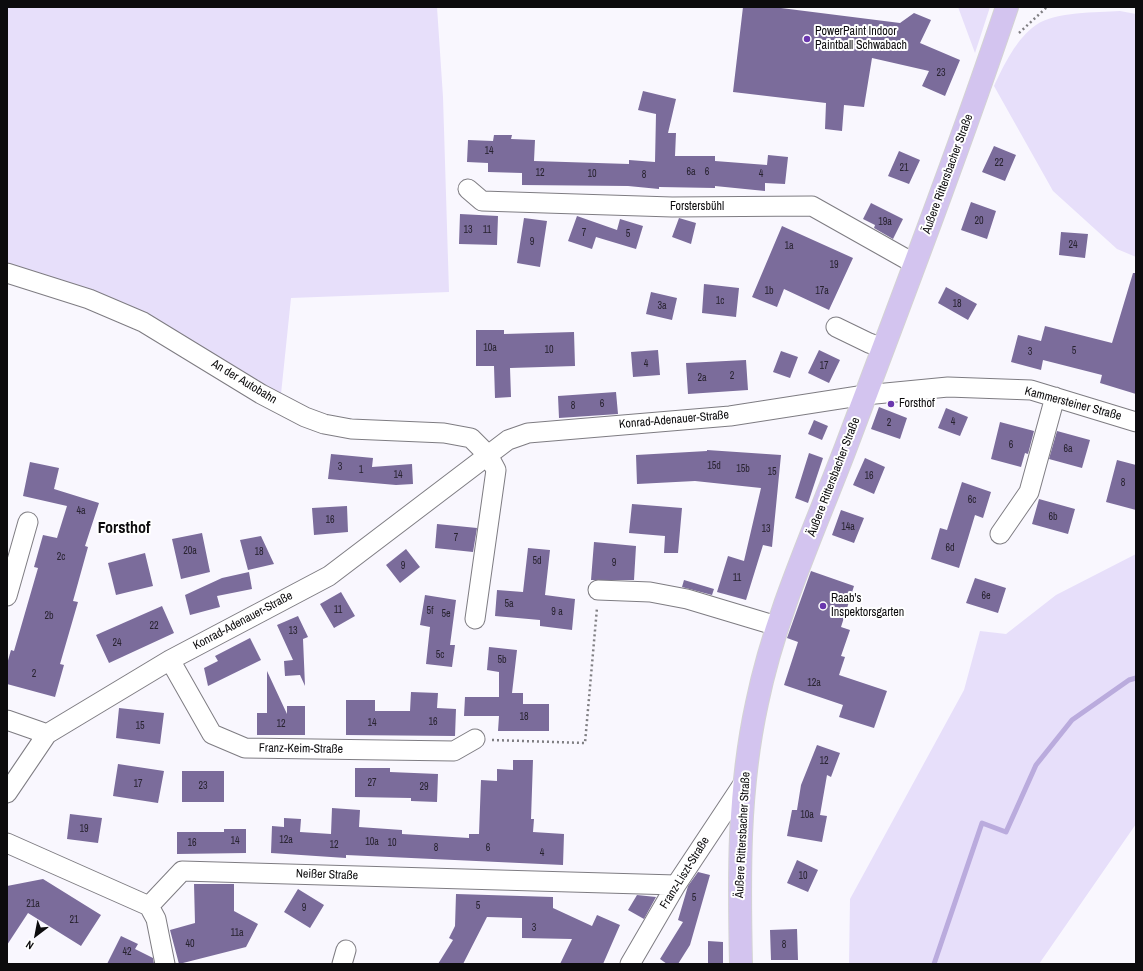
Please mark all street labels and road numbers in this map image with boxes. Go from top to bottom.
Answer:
street label: Äußere Rittersbacher Straße [920,112,976,236]
street label: Forstersbühl [670,200,724,214]
street label: An der Autobahn [209,357,279,407]
street label: Kammersteiner Straße [1023,384,1123,424]
street label: Konrad-Adenauer-Straße [618,408,730,432]
street label: Äußere Rittersbacher Straße [805,415,863,539]
street label: Konrad-Adenauer-Straße [191,589,295,653]
street label: Franz-Keim-Straße [259,741,343,757]
street label: Äußere Rittersbacher Straße [733,772,753,898]
street label: Franz-Liszt-Straße [657,834,713,912]
street label: Neißer Straße [296,867,358,883]

